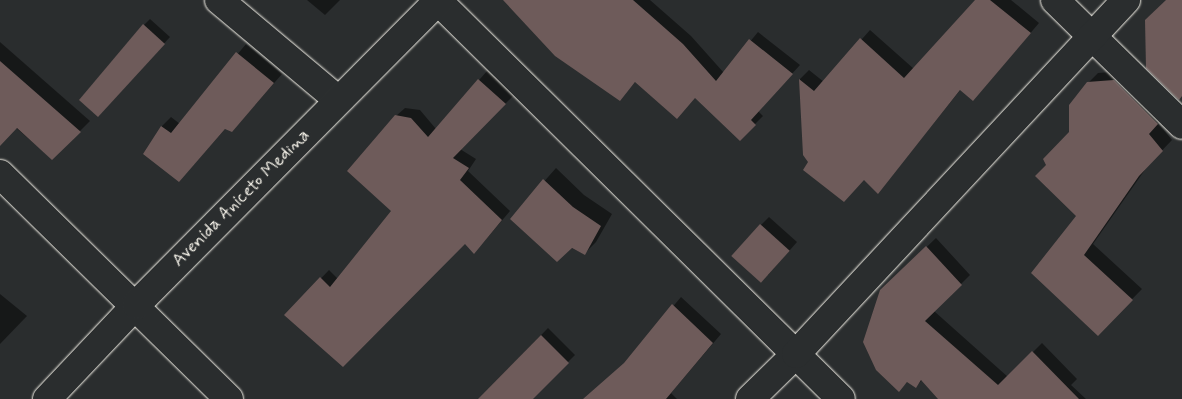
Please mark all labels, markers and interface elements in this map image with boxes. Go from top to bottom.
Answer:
street label: Avenida Aniceto Medina [166,123,316,273]

